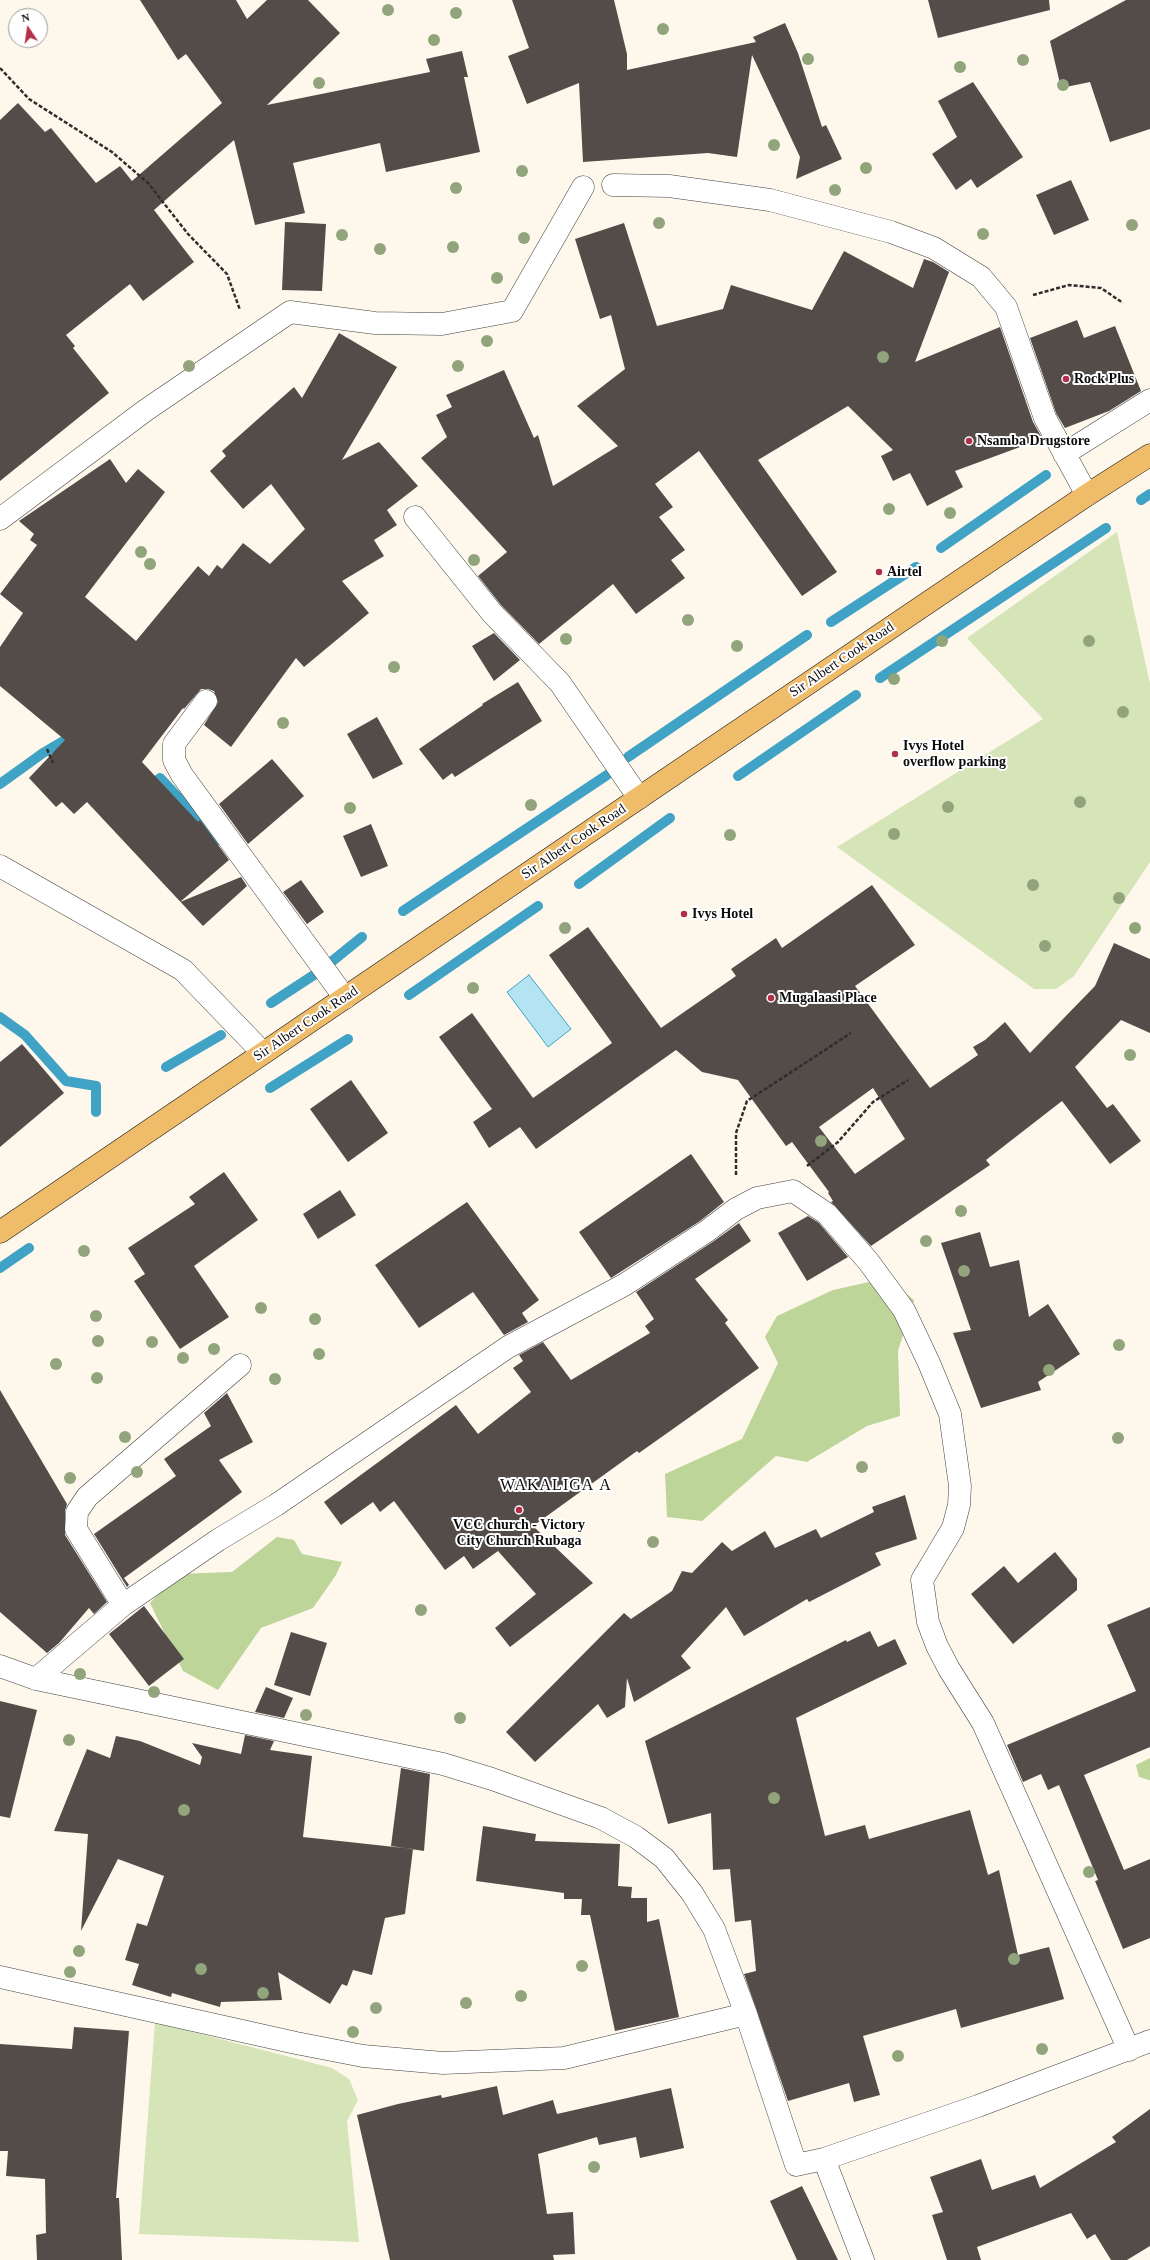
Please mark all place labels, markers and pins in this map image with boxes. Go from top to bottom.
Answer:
place label: Rock Plus [1074,371,1134,387]
marker: Rock Plus [1061,374,1071,384]
place label: Nsamba Drugstore [977,433,1090,449]
marker: Nsamba Drugstore [964,436,974,446]
place label: Airtel [887,564,922,580]
marker: Airtel [874,567,884,577]
place label: Ivys Hotel overflow parking [903,738,1006,770]
marker: Ivys Hotel overflow parking [890,749,900,759]
place label: Ivys Hotel [692,906,753,922]
marker: Ivys Hotel [679,909,689,919]
place label: Mugalaasi Place [779,990,877,1006]
marker: Mugalaasi Place [766,993,776,1003]
marker: VCC church - Victory City Church Rubaga [514,1505,524,1515]
place label: VCC church - Victory City Church Rubaga [453,1517,585,1550]

